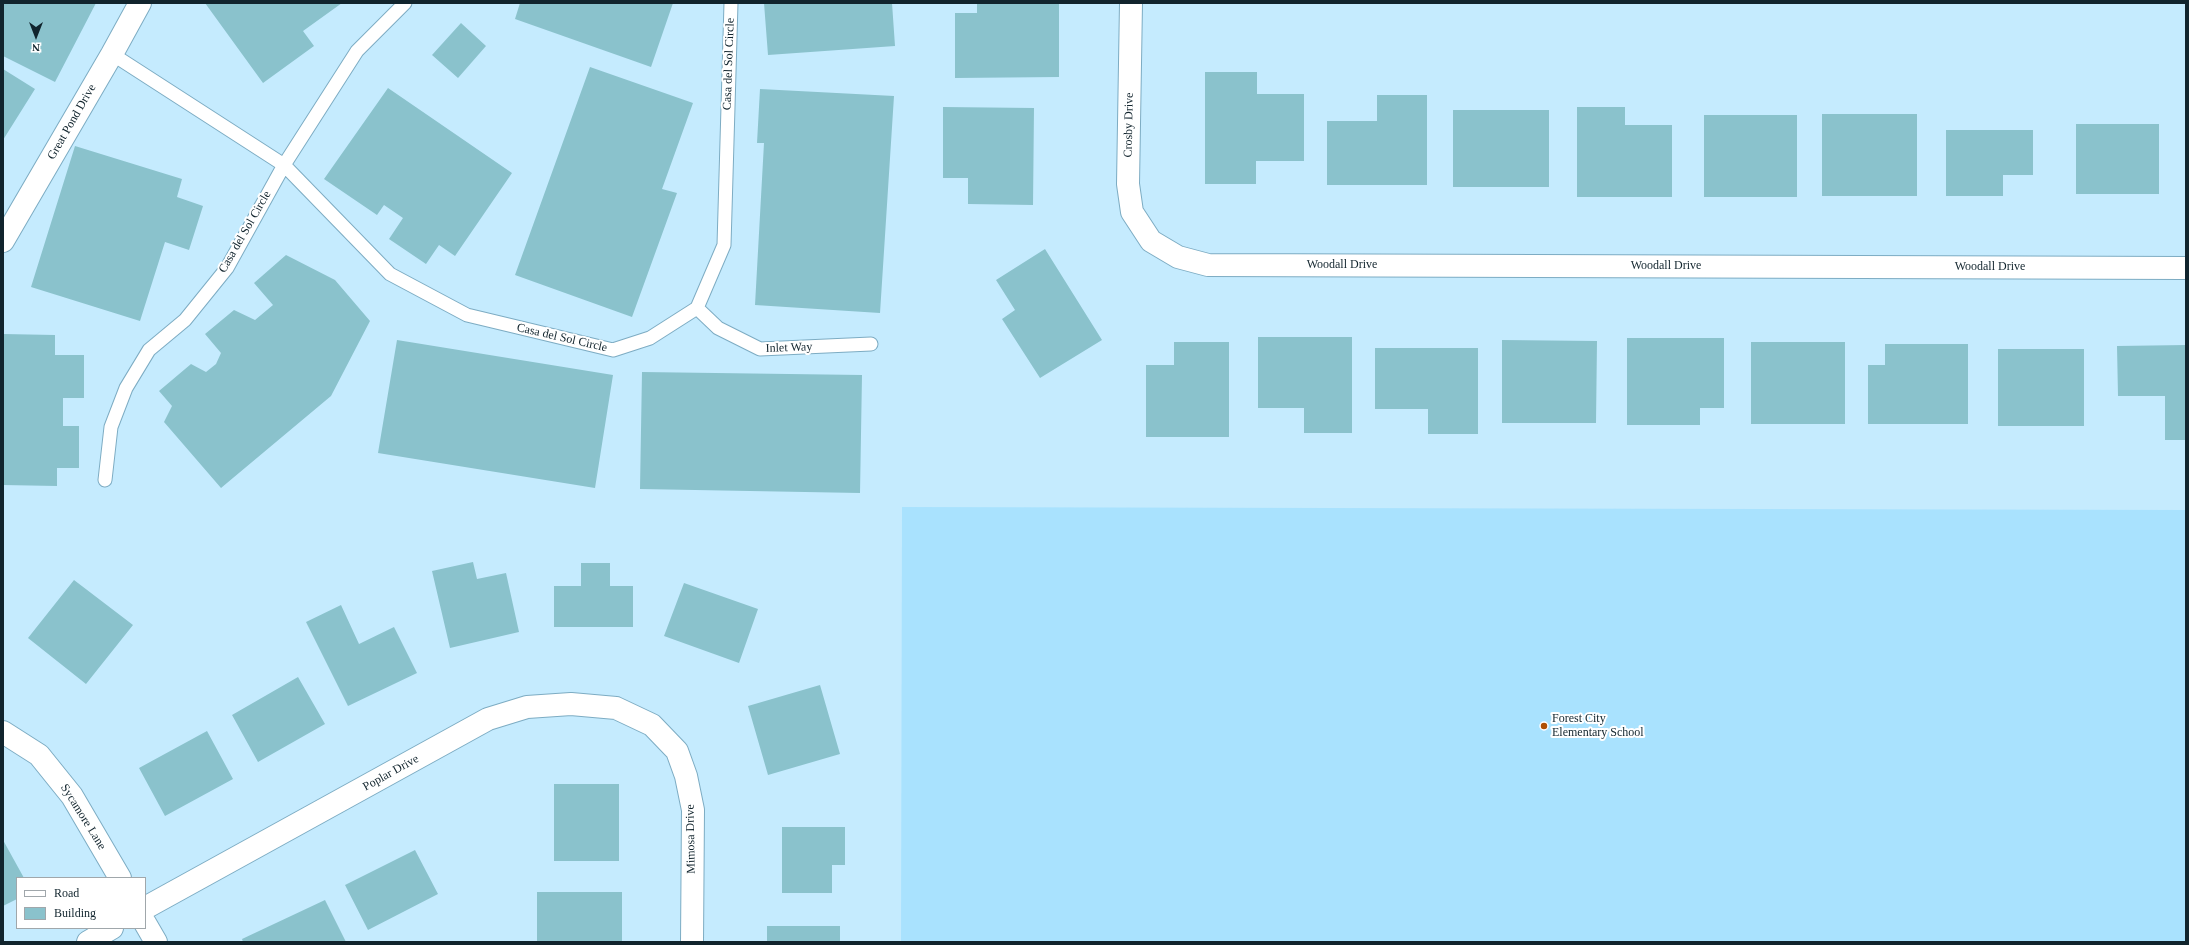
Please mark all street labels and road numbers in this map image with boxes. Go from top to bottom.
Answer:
street label: Casa del Sol Circle [720,18,738,110]
street label: Great Pond Drive [45,82,99,162]
street label: Crosby Drive [1121,92,1137,158]
street label: Casa del Sol Circle [216,188,274,276]
street label: Woodall Drive [1307,258,1377,272]
street label: Woodall Drive [1631,259,1701,273]
street label: Woodall Drive [1955,260,2025,274]
street label: Casa del Sol Circle [515,321,609,355]
street label: Inlet Way [765,340,813,356]
street label: Poplar Drive [361,752,421,794]
street label: Sycamore Lane [57,781,109,853]
street label: Mimosa Drive [683,804,699,874]

